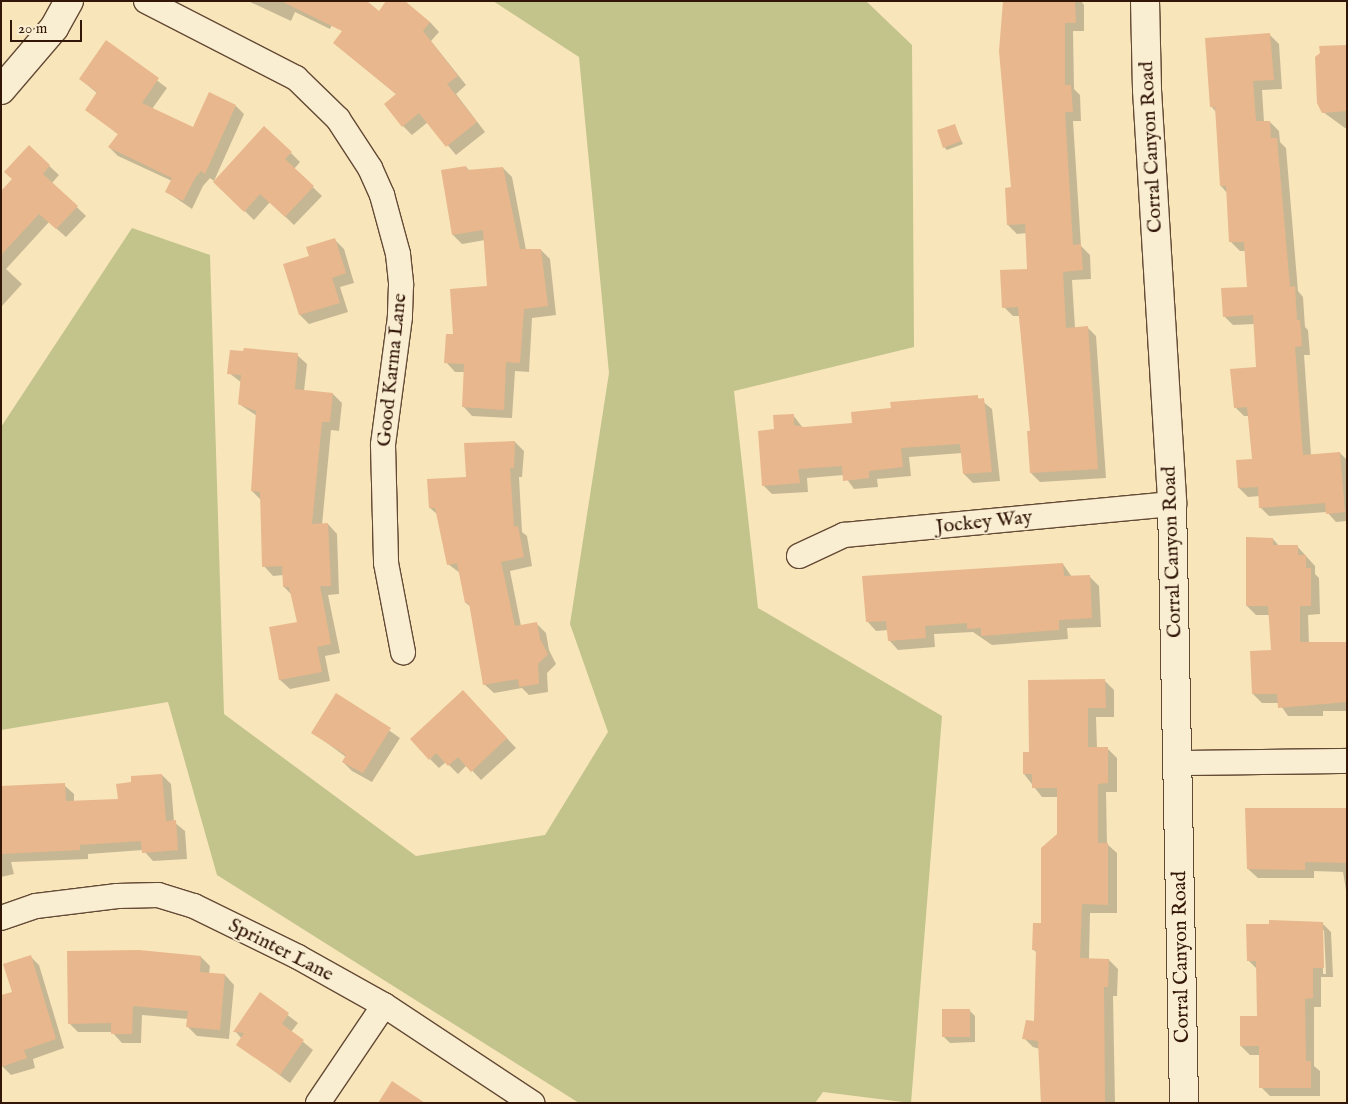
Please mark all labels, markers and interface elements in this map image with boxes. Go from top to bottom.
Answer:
scale bar [12,10,85,42]
text: 20 m [18,19,47,38]
street label: Corral Canyon Road [1135,60,1167,234]
street label: Good Karma Lane [372,292,412,448]
street label: Corral Canyon Road [1157,466,1187,638]
street label: Jockey Way [934,505,1034,539]
street label: Corral Canyon Road [1168,871,1194,1043]
street label: Sprinter Lane [224,913,338,987]

